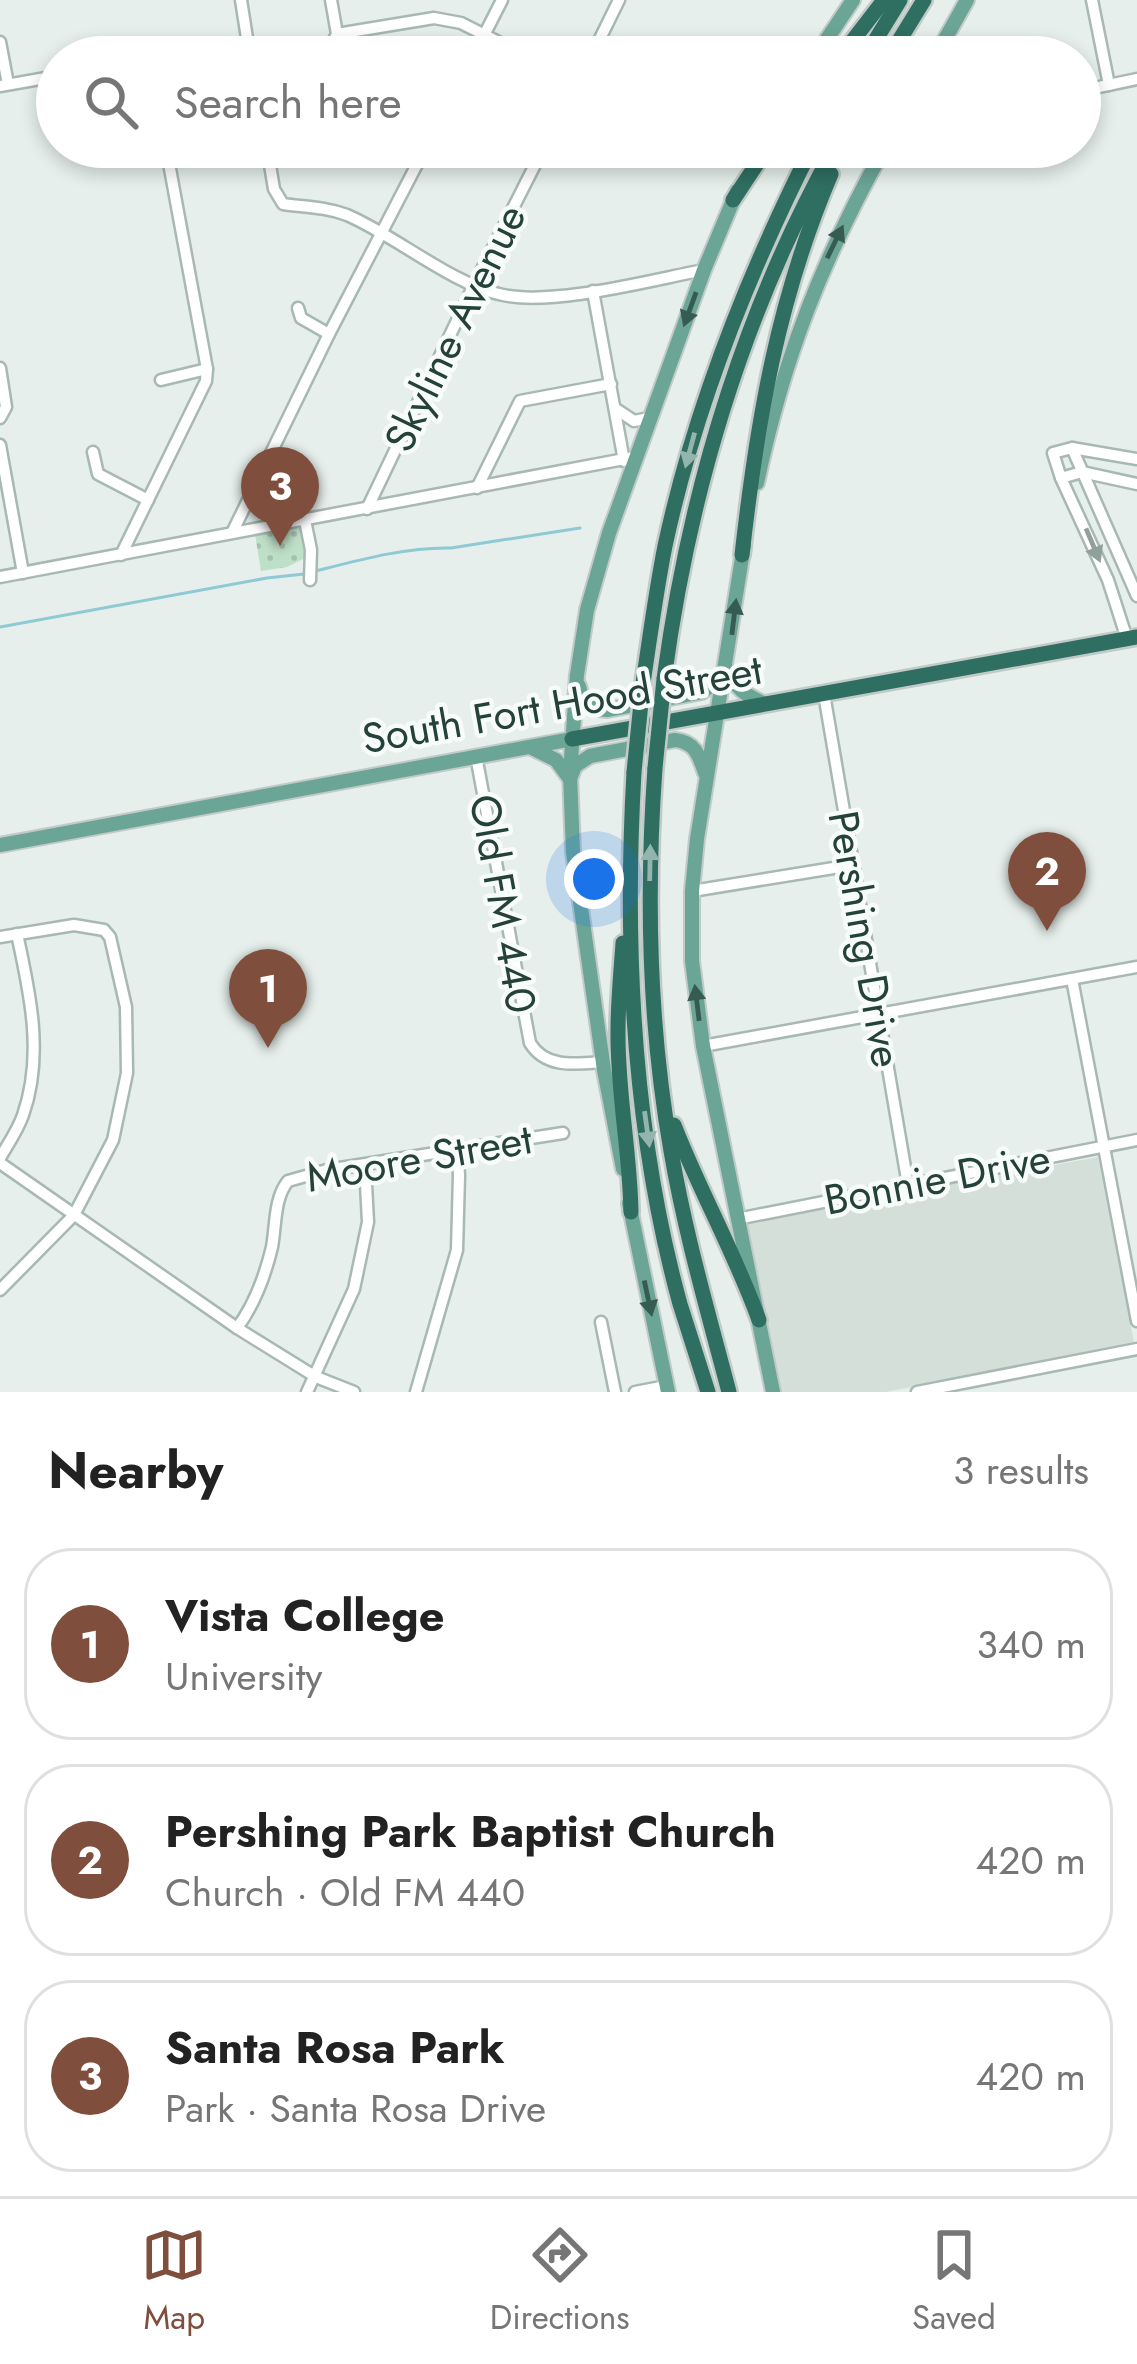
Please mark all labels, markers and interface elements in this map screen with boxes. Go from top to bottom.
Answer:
search box [36,36,1101,168]
icon: search [78,69,144,135]
text: Search here [174,70,402,135]
street label: Skyline Avenue [369,194,541,462]
one-way arrow [825,225,845,260]
one-way arrow [680,291,698,327]
one-way arrow [680,431,699,468]
pin: 3 [241,447,319,546]
one-way arrow [1084,527,1104,562]
one-way arrow [724,598,743,635]
street label: South Fort Hood Street [357,639,767,769]
street label: Old FM 440 [454,790,552,1018]
street label: Pershing Drive [812,806,918,1072]
pin: 2 [1008,832,1086,931]
one-way arrow [640,843,660,881]
your location [564,849,624,909]
pin: 1 [229,949,307,1048]
one-way arrow [687,984,706,1022]
street label: Moore Street [301,1108,537,1208]
one-way arrow [637,1111,656,1148]
street label: Bonnie Drive [819,1127,1055,1231]
one-way arrow [639,1279,658,1317]
text: Nearby [48,1433,223,1507]
text: 3 results [953,1442,1089,1499]
text: Vista College [165,1583,445,1648]
text: 1 [80,1616,100,1673]
text: 340 m [976,1616,1086,1673]
text: University [165,1648,322,1705]
text: Pershing Park Baptist Church [165,1799,776,1864]
text: 2 [77,1832,103,1889]
text: 420 m [976,1832,1086,1889]
text: Church · Old FM 440 [165,1864,525,1921]
text: Santa Rosa Park [165,2015,505,2080]
text: 3 [78,2048,102,2105]
text: 420 m [976,2048,1086,2105]
text: Park · Santa Rosa Drive [165,2080,546,2137]
tab: Map [141,2222,207,2341]
tab: Directions [490,2222,630,2341]
tab: Saved [912,2222,996,2341]

